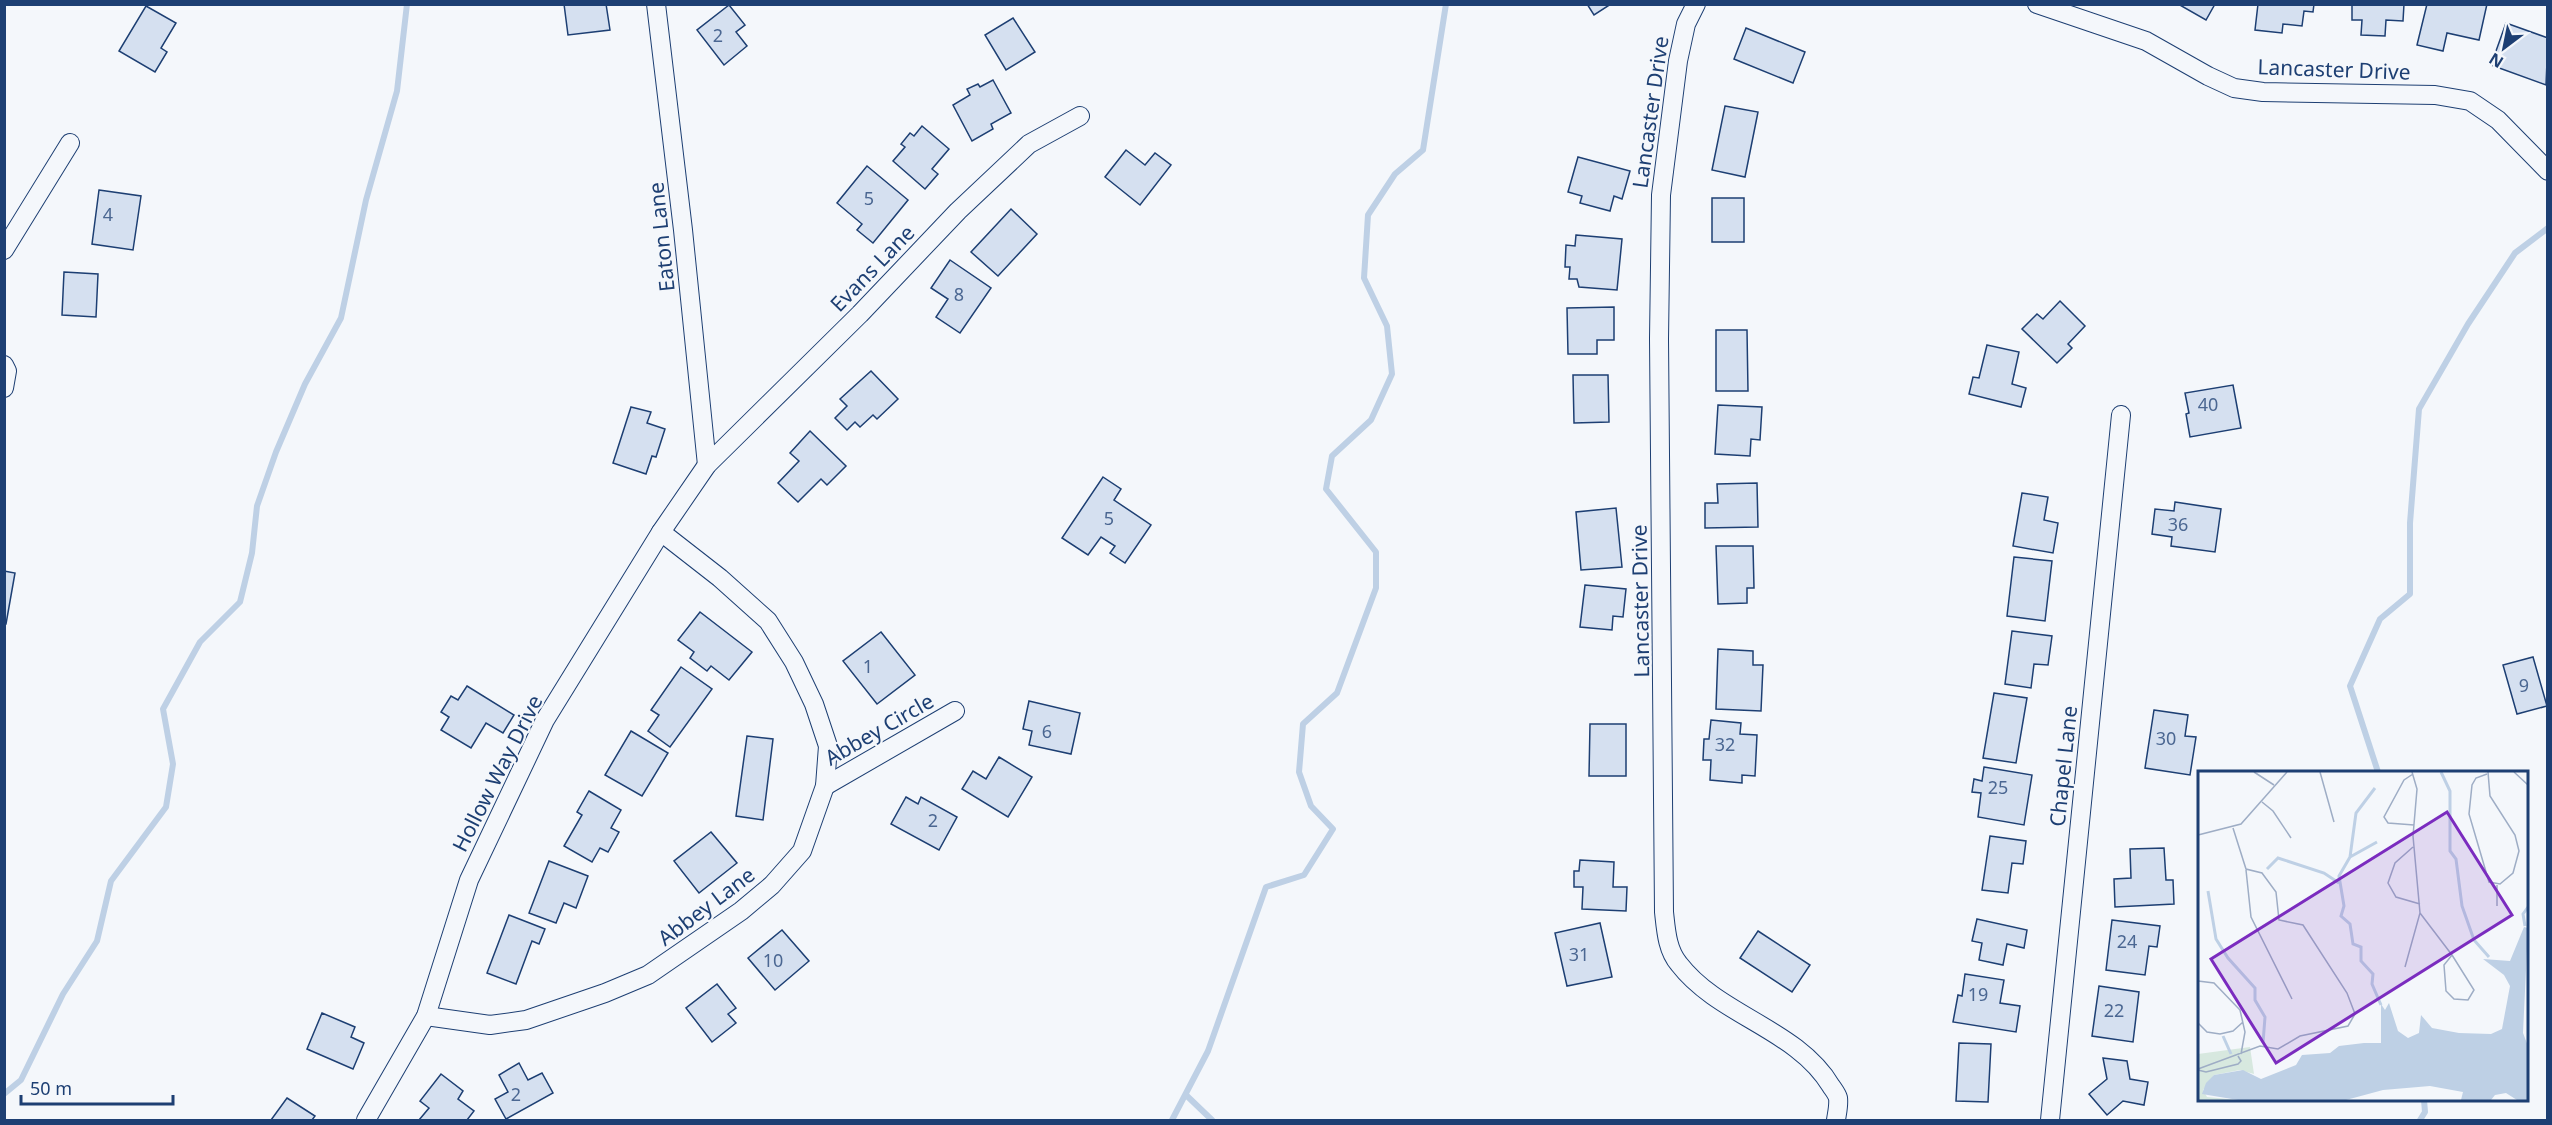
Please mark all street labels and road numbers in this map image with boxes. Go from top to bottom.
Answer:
street label: Lancaster Drive [1625,34,1675,190]
street label: Lancaster Drive [2257,52,2411,86]
street label: Eaton Lane [641,181,681,293]
street label: Evans Lane [824,219,920,317]
street label: Lancaster Drive [1625,524,1655,678]
street label: Abbey Circle [820,687,938,771]
street label: Hollow Way Drive [445,690,549,856]
street label: Chapel Lane [2043,704,2083,828]
street label: Abbey Lane [652,860,760,952]

